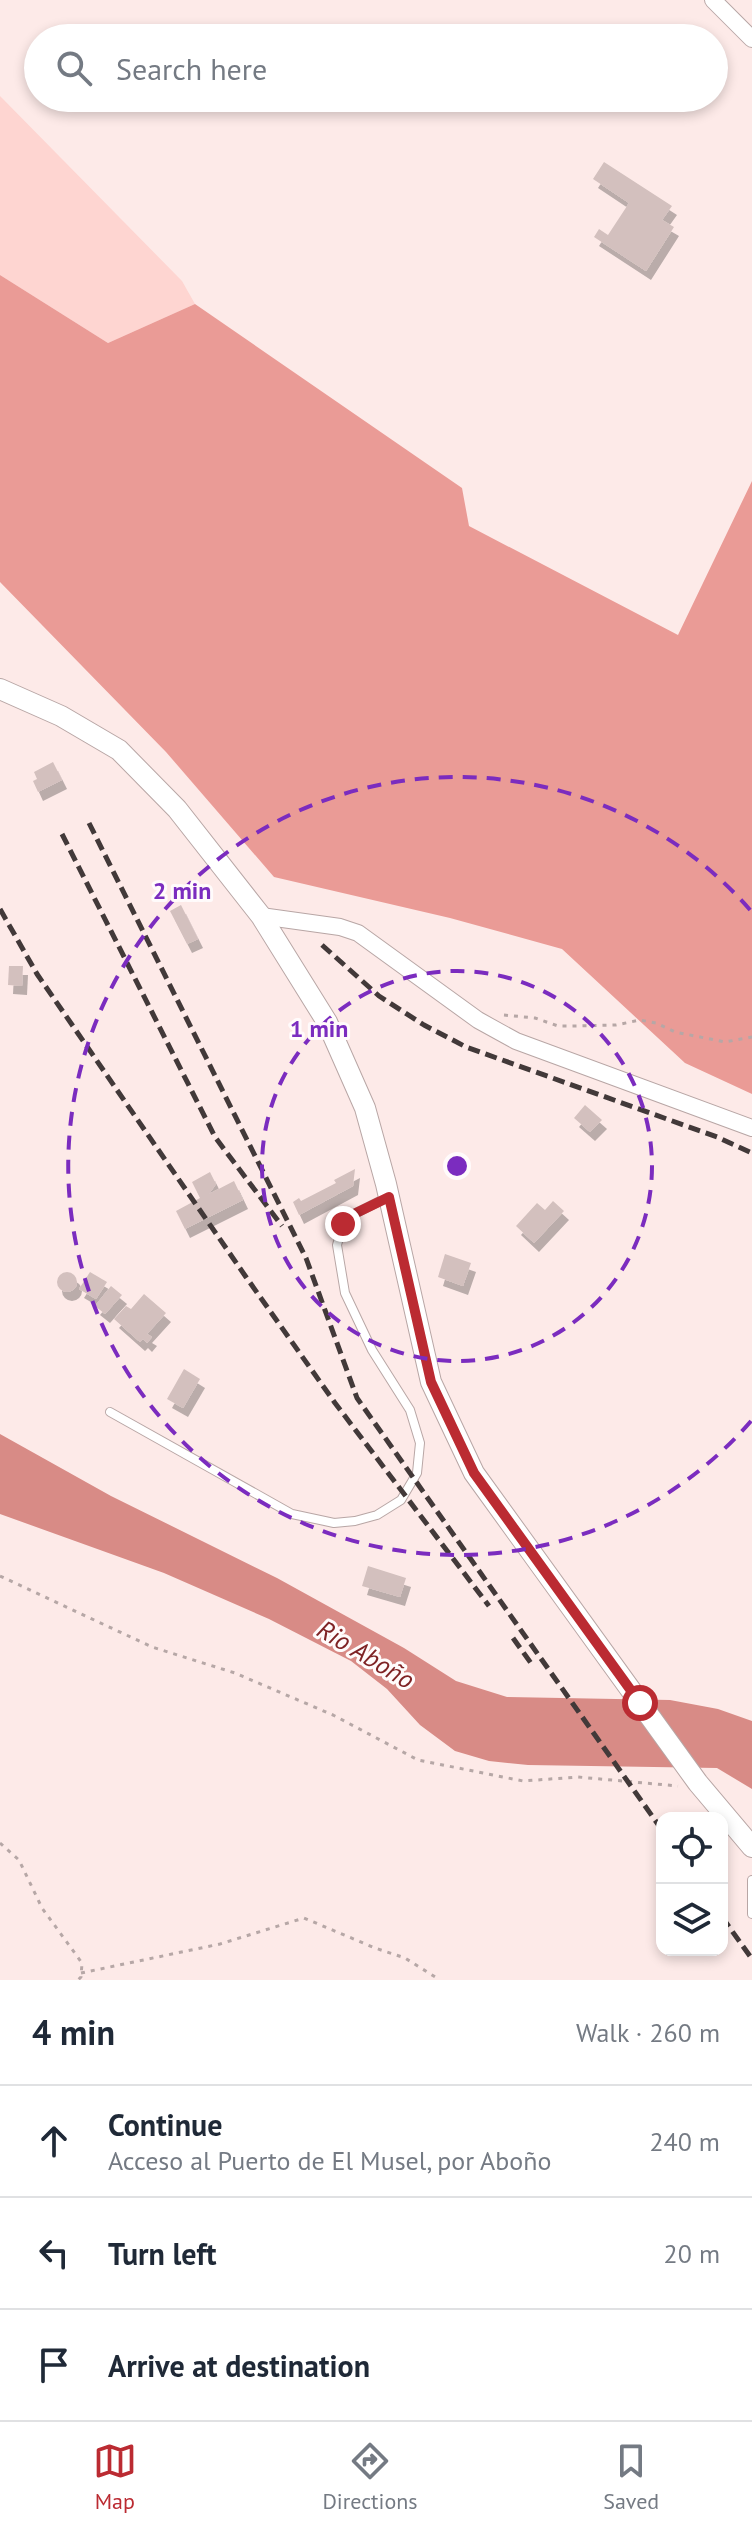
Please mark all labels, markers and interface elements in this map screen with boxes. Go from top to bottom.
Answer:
search box [24,24,728,112]
icon: search [52,46,96,90]
text: Search here [116,49,267,88]
text: 2 min [153,875,211,906]
text: 1 min [290,1013,348,1044]
centre of rings [443,1152,471,1180]
route end [325,1206,361,1242]
water label: Rio Aboño [311,1612,421,1696]
route start [622,1685,658,1721]
map controls [656,1812,728,1956]
button: locate [656,1812,728,1884]
button: layers [656,1884,728,1956]
text: 4 min [32,2010,115,2054]
text: Walk · 260 m [576,2016,720,2049]
text: Continue [108,2105,222,2144]
icon: ahead [32,2119,76,2163]
text: 240 m [649,2125,720,2158]
text: Acceso al Puerto de El Musel, por Aboño [108,2144,551,2177]
icon: left [32,2231,76,2275]
text: Turn left [108,2234,216,2273]
text: 20 m [664,2237,720,2270]
icon: arrive [32,2343,76,2387]
text: Arrive at destination [108,2346,370,2385]
tab: Map [93,2439,137,2515]
tab: Directions [322,2439,418,2515]
tab: Saved [603,2439,659,2515]

